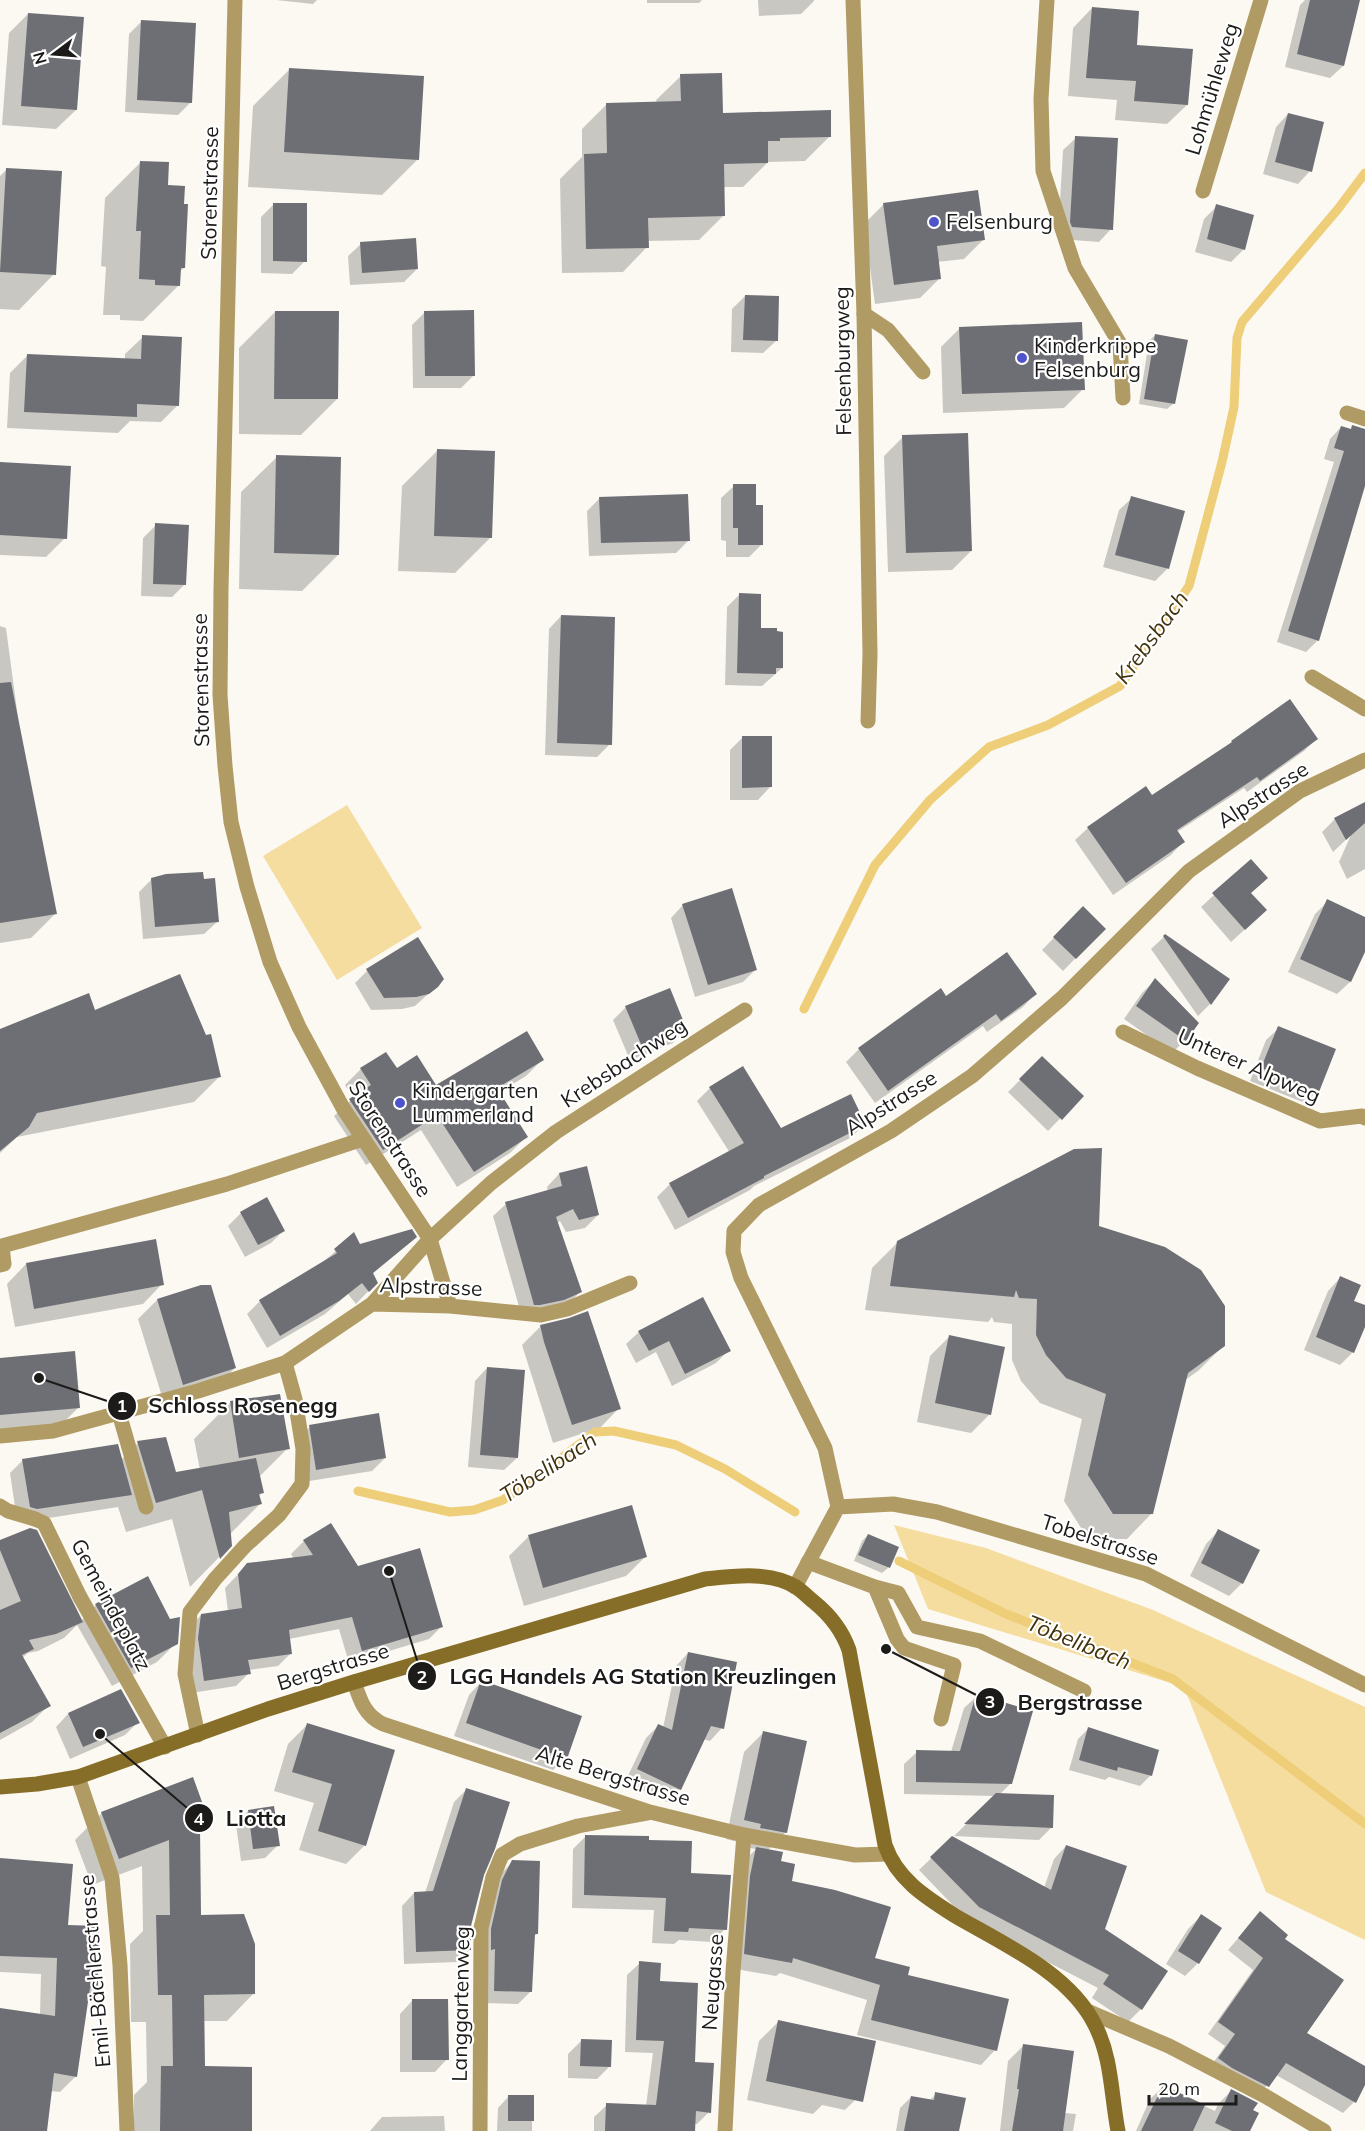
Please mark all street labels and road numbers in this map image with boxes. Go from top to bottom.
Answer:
street label: Lohmühleweg [1179,19,1243,158]
street label: Storenstrasse [195,126,223,260]
street label: Felsenburgweg [828,286,856,436]
street label: Storenstrasse [186,613,214,747]
street label: Alpstrasse [1212,755,1313,833]
street label: Krebsbachweg [555,1012,691,1113]
street label: Unterer Alpweg [1174,1022,1325,1108]
street label: Alpstrasse [840,1064,941,1140]
street label: Storenstrasse [344,1075,438,1202]
street label: Alpstrasse [379,1271,483,1301]
street label: Tobelstrasse [1038,1508,1162,1570]
street label: Gemeindeplatz [66,1534,158,1675]
street label: Bergstrasse [273,1637,392,1695]
street label: Alte Bergstrasse [533,1739,694,1811]
street label: Emil-Bächlerstrasse [73,1874,115,2069]
street label: Langgartenweg [446,1926,474,2082]
street label: Neugasse [696,1933,728,2031]

